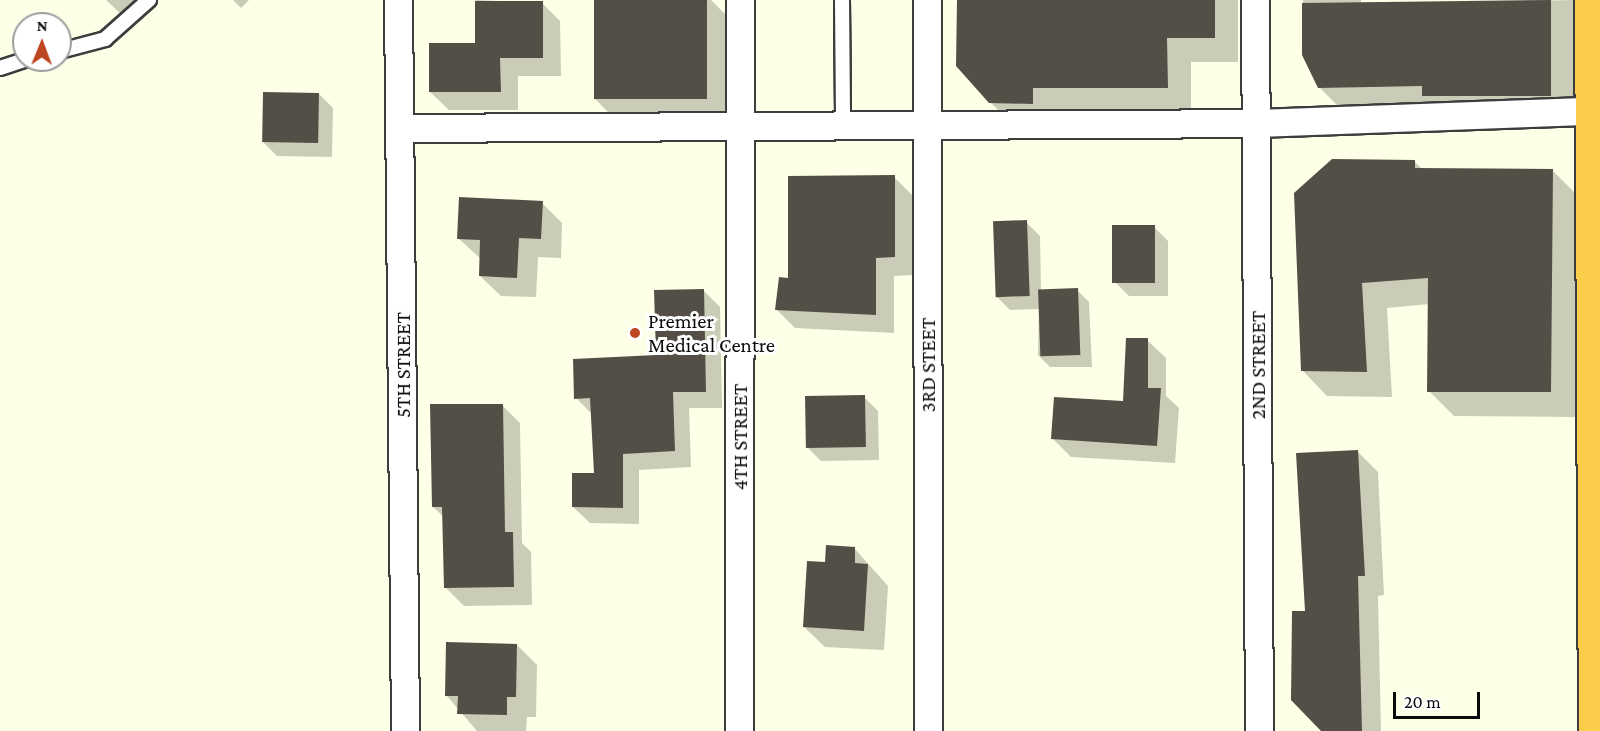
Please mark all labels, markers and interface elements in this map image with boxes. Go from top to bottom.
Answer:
north arrow [12,12,72,72]
text: N [37,17,48,34]
place label: Premier Medical Centre [648,308,775,358]
street label: 2ND STREET [1245,311,1271,419]
street label: 5TH STREET [390,312,416,418]
street label: 3RD STEET [915,318,941,412]
marker: Premier Medical Centre [626,324,644,342]
street label: 4TH STREET [727,384,753,490]
scale bar [1396,680,1483,718]
text: 20 m [1404,692,1441,712]

